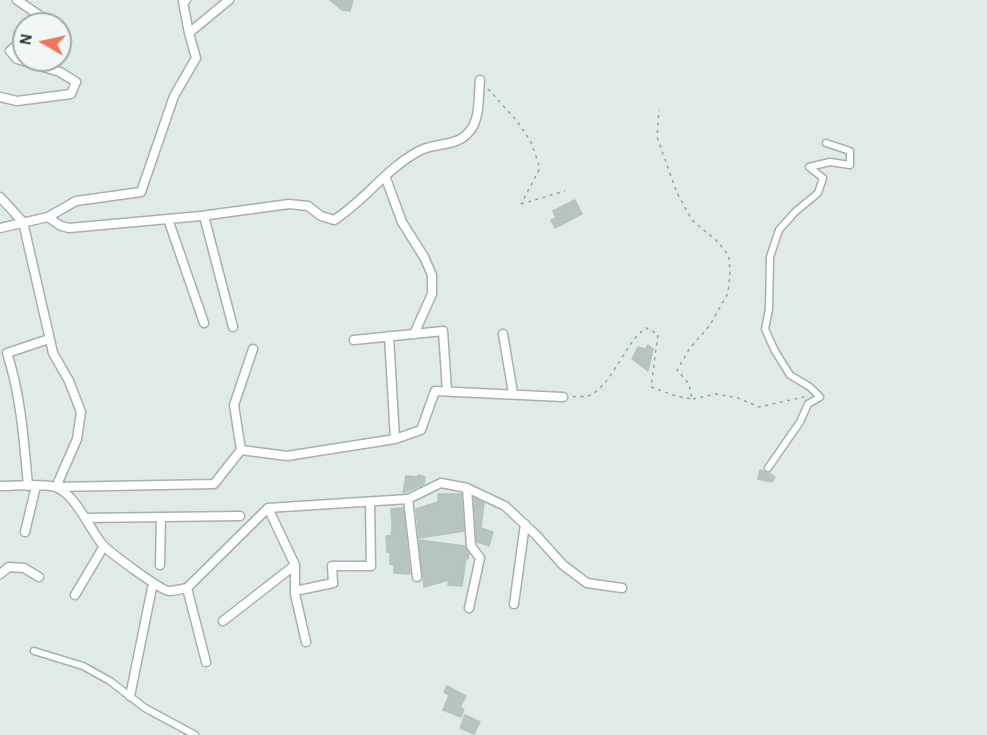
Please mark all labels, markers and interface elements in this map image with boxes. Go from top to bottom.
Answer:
north arrow [12,12,72,72]
text: N [17,33,35,46]

